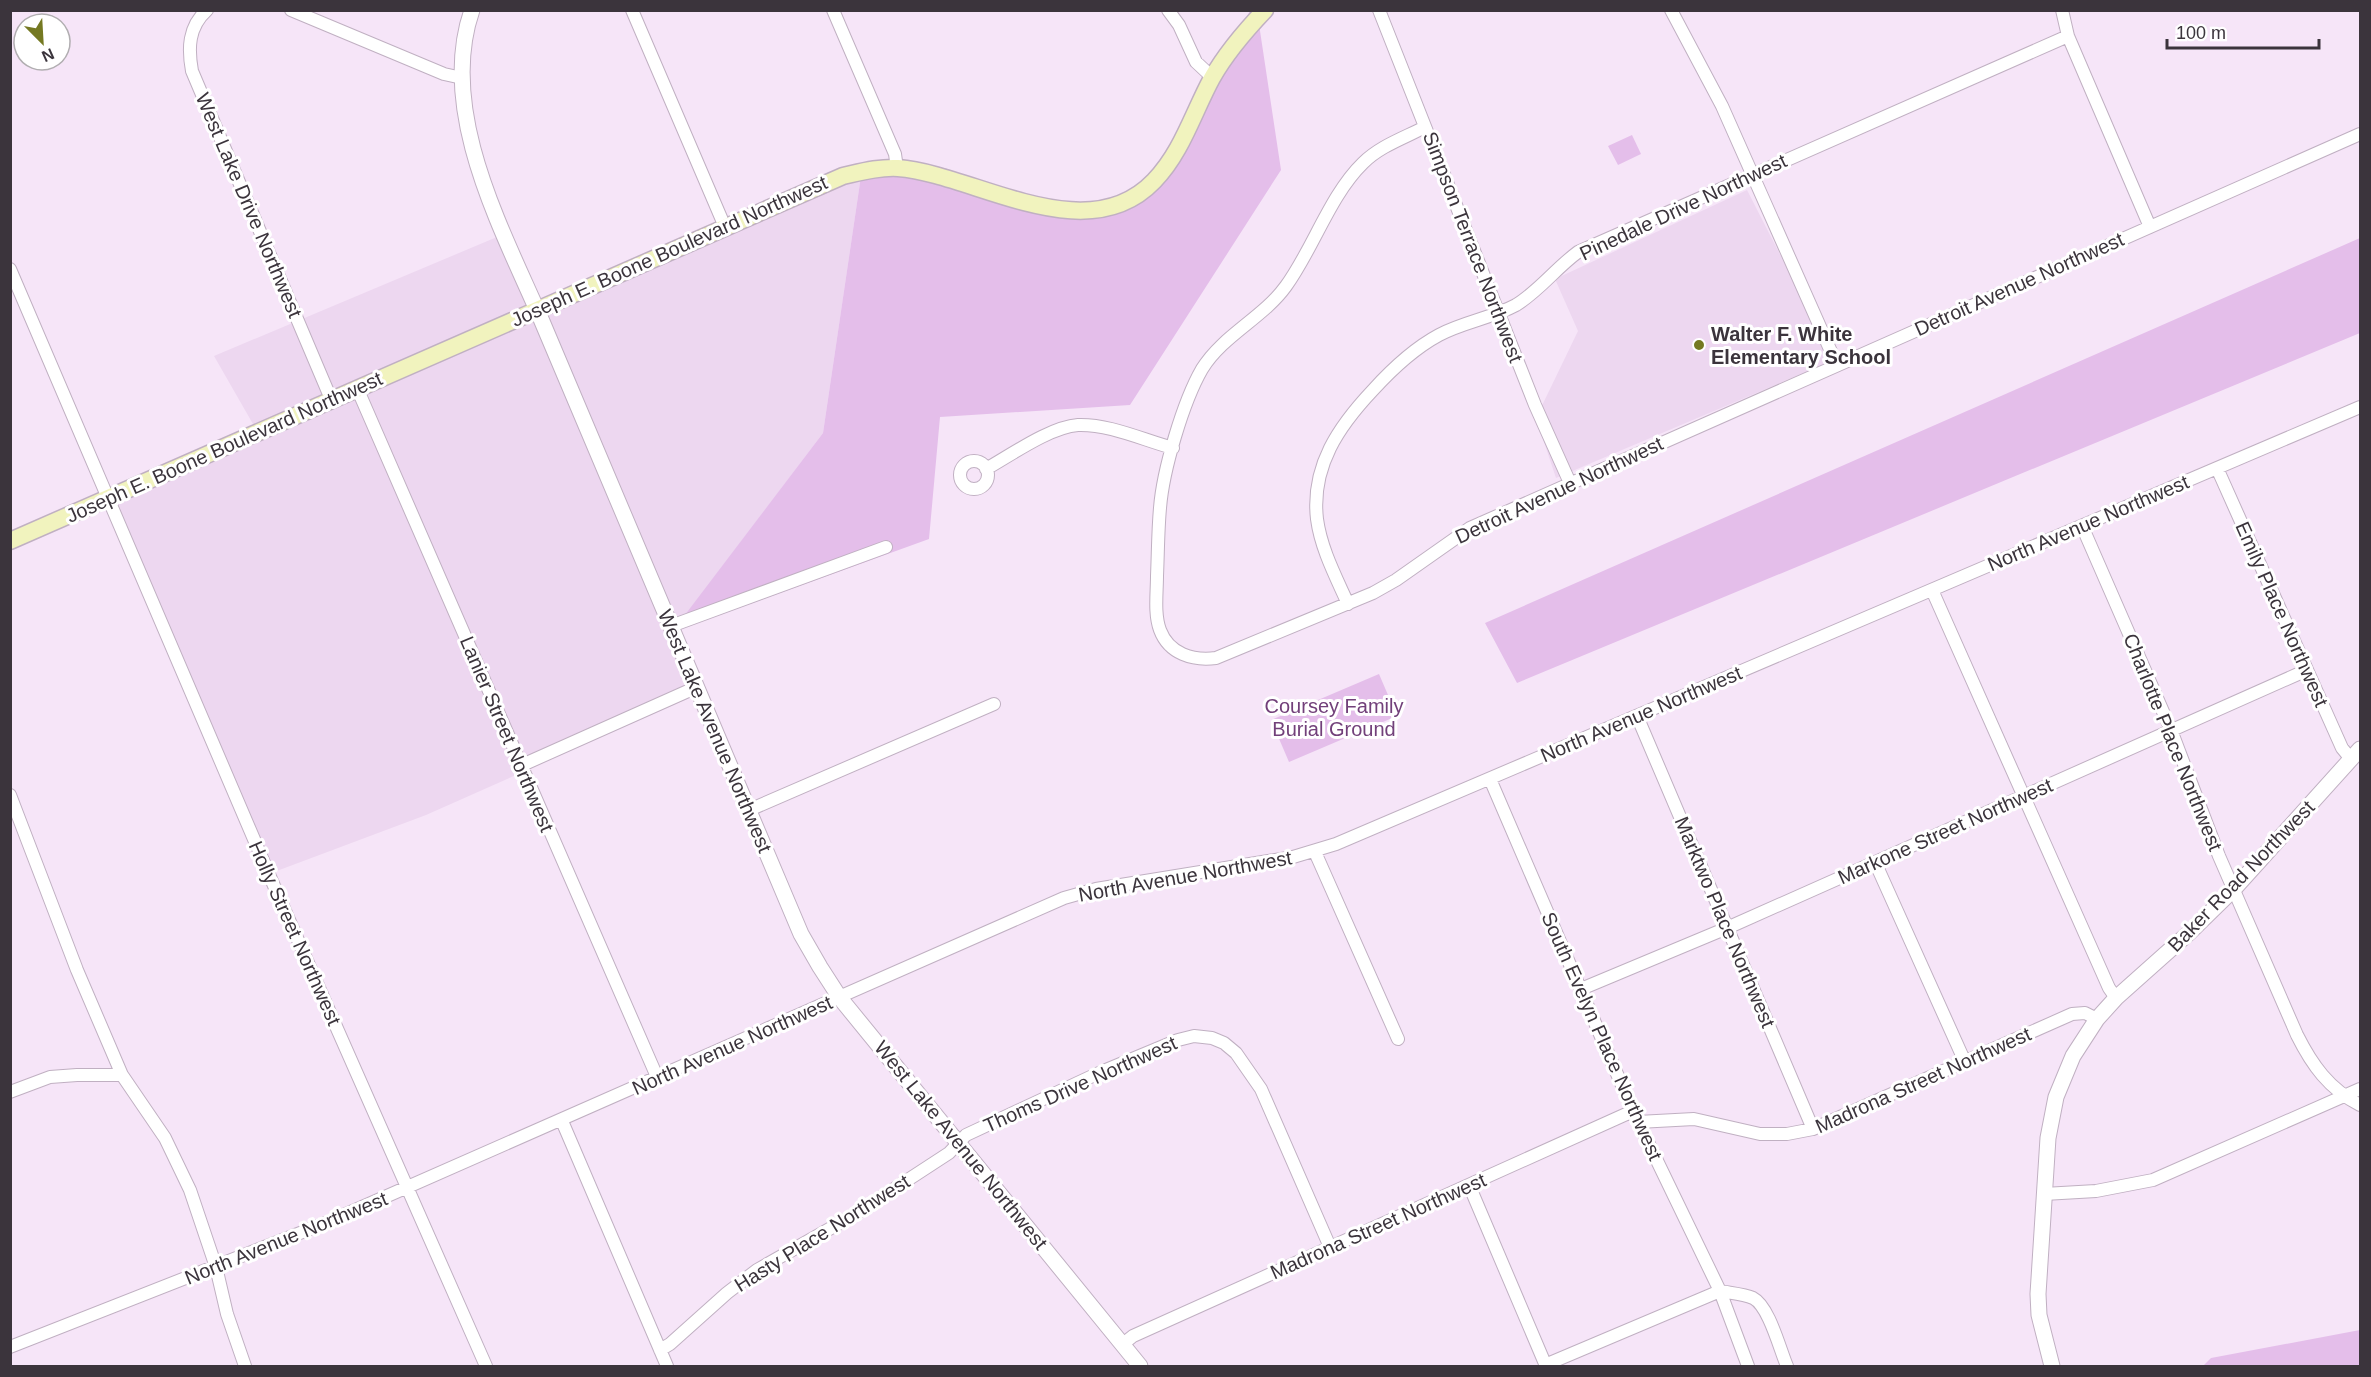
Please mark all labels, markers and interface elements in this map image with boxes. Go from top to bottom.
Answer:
north arrow [12,12,72,72]
scale bar [2167,12,2318,50]
text: 100 m [2176,23,2226,43]
text: N [39,45,57,65]
street label: West Lake Drive Northwest [192,89,307,321]
street label: Simpson Terrace Northwest [1419,129,1527,366]
street label: Pinedale Drive Northwest [1576,149,1790,265]
street label: Joseph E. Boone Boulevard Northwest [508,171,831,331]
street label: Detroit Avenue Northwest [1911,228,2127,340]
place label: Walter F. White Elementary School [1711,323,1891,368]
marker: Walter F. White Elementary School [1692,338,1706,352]
street label: Joseph E. Boone Boulevard Northwest [63,367,386,527]
street label: Detroit Avenue Northwest [1452,432,1667,548]
street label: North Avenue Northwest [1984,470,2192,575]
street label: Emily Place Northwest [2231,518,2333,710]
street label: West Lake Avenue Northwest [654,606,776,856]
street label: Charlotte Place Northwest [2119,630,2227,854]
street label: Lanier Street Northwest [456,633,558,835]
street label: North Avenue Northwest [1537,661,1745,766]
park label: Coursey Family Burial Ground [1265,695,1403,740]
street label: Markone Street Northwest [1834,774,2056,888]
street label: Baker Road Northwest [2163,796,2319,956]
street label: Marktwo Place Northwest [1671,813,1780,1031]
street label: Holly Street Northwest [244,838,346,1029]
street label: North Avenue Northwest [1077,846,1294,906]
street label: South Evelyn Place Northwest [1537,909,1667,1164]
street label: North Avenue Northwest [629,991,836,1099]
street label: Madrona Street Northwest [1812,1022,2035,1138]
street label: Thoms Drive Northwest [980,1031,1180,1137]
street label: West Lake Avenue Northwest [870,1036,1052,1254]
street label: Madrona Street Northwest [1267,1168,1490,1284]
street label: Hasty Place Northwest [730,1170,914,1296]
street label: North Avenue Northwest [182,1187,391,1289]

